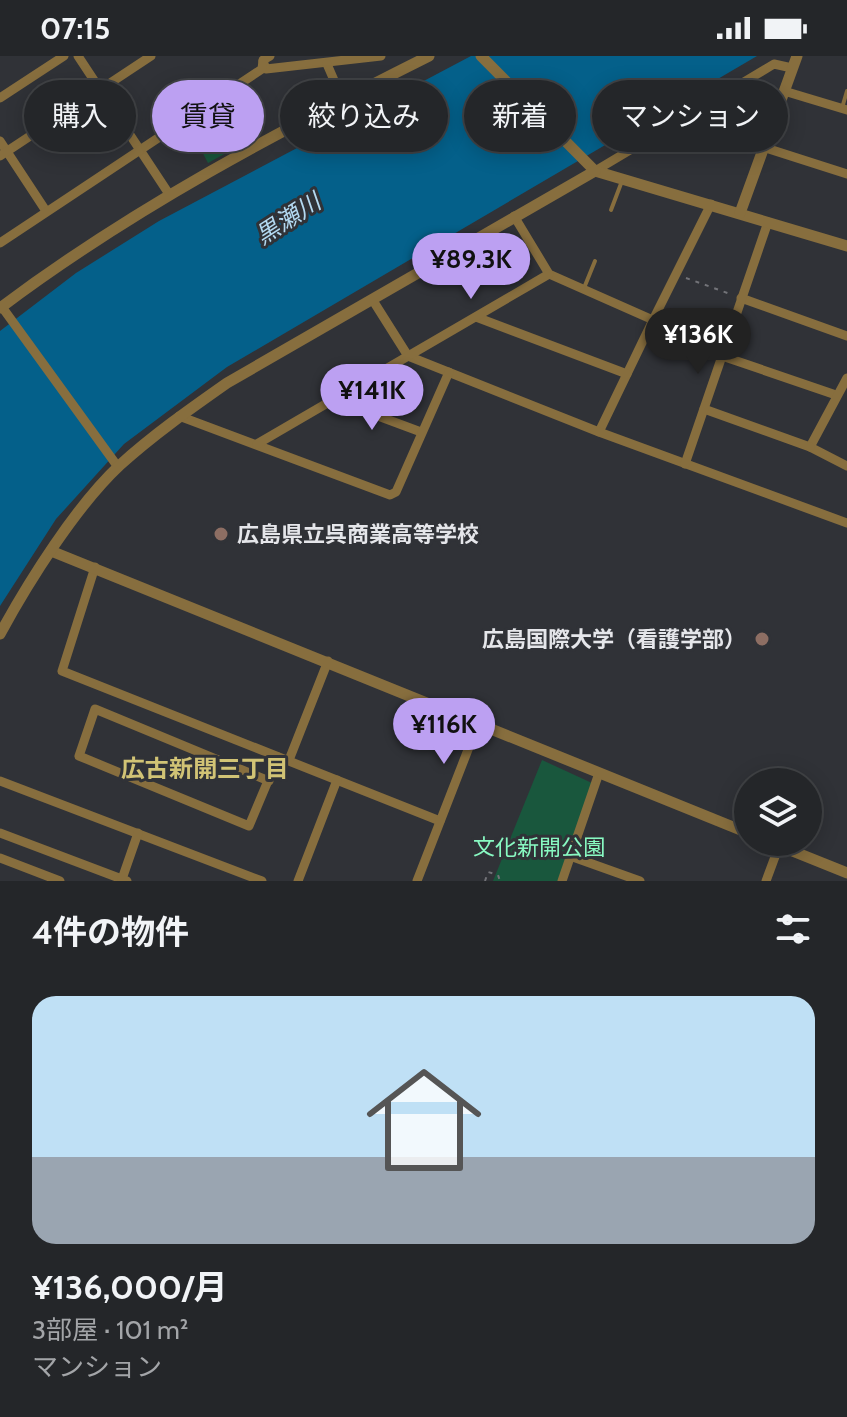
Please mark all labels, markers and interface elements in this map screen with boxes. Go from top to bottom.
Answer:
text: 07:15 [40,10,110,47]
chip: 購入 [24,80,136,152]
chip: 賃貸 [152,80,264,152]
chip: 絞り込み [280,80,448,152]
chip: 新着 [464,80,576,152]
chip: マンション [592,80,788,152]
water label: 黒瀬川 [250,185,328,250]
pin: ¥89.3K [406,233,536,301]
text: ¥89.3K [430,243,512,275]
pin: ¥136K [642,308,754,376]
text: ¥136K [663,318,733,350]
pin: ¥141K [316,364,428,432]
text: ¥141K [338,374,406,406]
place label: 広島県立呉商業高等学校 [237,521,479,548]
marker: 広島県立呉商業高等学校 [212,525,230,543]
place label: 広島国際大学（看護学部） [482,626,746,653]
marker: 広島国際大学（看護学部） [753,630,771,648]
pin: ¥116K [388,698,500,766]
text: ¥116K [411,708,477,740]
district label: 広古新開三丁目 [121,754,289,783]
map controls [734,768,822,856]
button: layers [734,768,822,856]
park label: 文化新開公園 [473,834,605,861]
icon: filters [771,907,815,951]
text: 4件の物件 [32,911,189,953]
icon: home [352,1048,496,1192]
text: ¥136,000/月 [32,1266,228,1308]
text: 3部屋 · 101 m² [32,1314,188,1346]
text: マンション [32,1351,162,1383]

